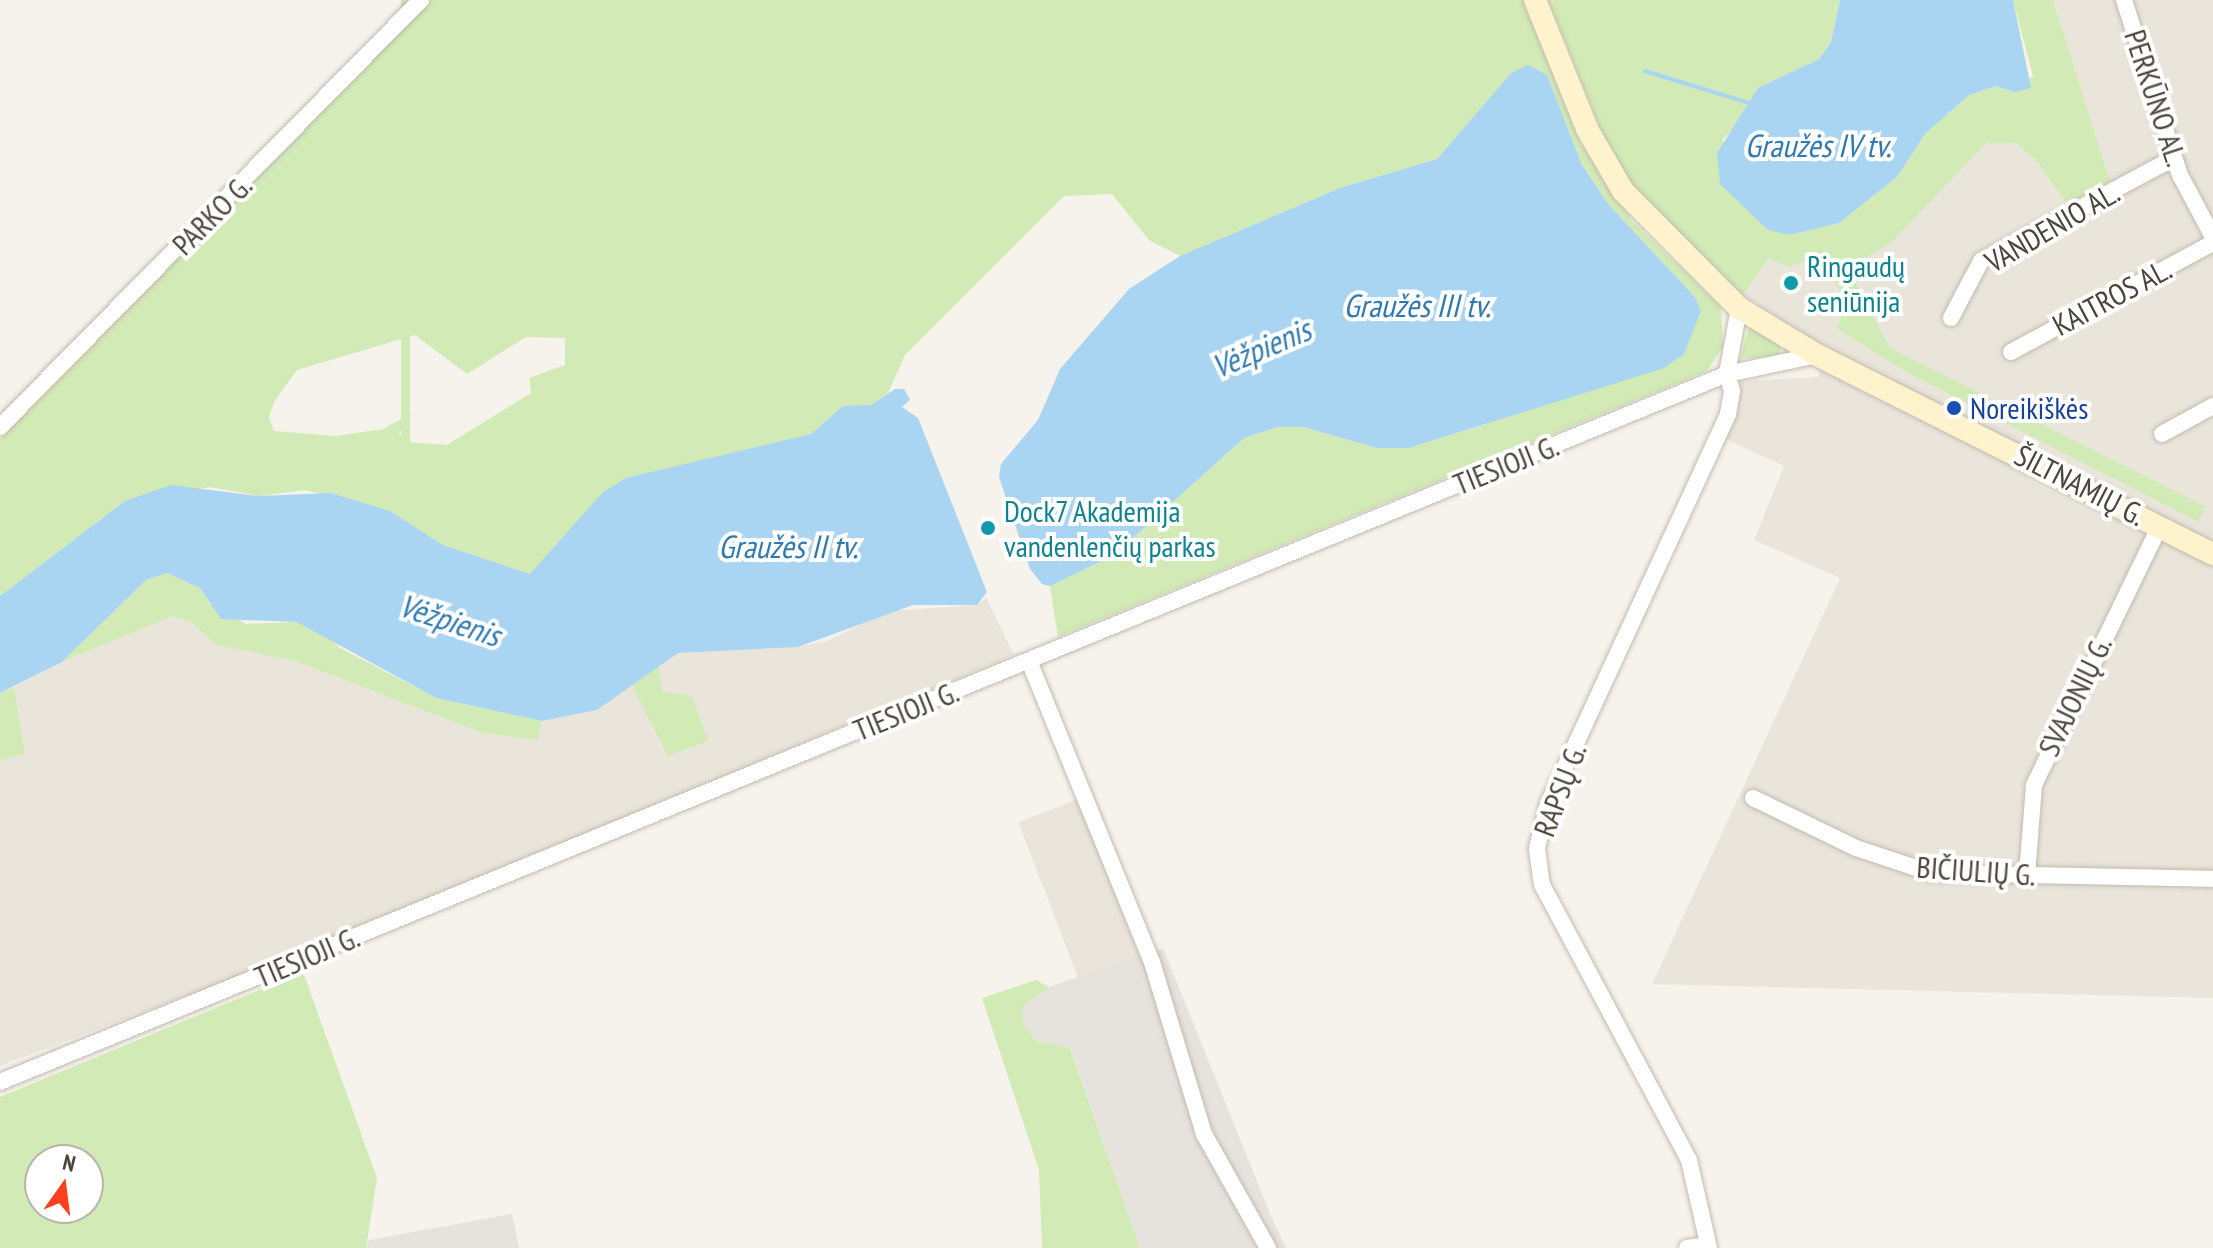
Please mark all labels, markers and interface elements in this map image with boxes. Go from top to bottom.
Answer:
street label: PERKŪNO AL. [2117,25,2195,171]
water label: Graužės IV tv. [1744,126,1892,164]
street label: PARKO G. [165,168,259,262]
street label: VANDENIO AL. [1978,174,2126,280]
place label: Ringaudų seniūnija [1807,248,1905,318]
street label: KAITROS AL. [2046,251,2178,343]
marker: Ringaudų seniūnija [1782,274,1800,292]
water label: Graužės III tv. [1343,286,1491,324]
water label: Vėžpienis [1206,310,1316,386]
place label: Noreikiškės [1970,390,2088,426]
marker: Noreikiškės [1945,399,1963,417]
street label: TIESIOJI G. [1448,428,1564,502]
street label: ŠILTNAMIŲ G. [2009,437,2151,533]
place label: Dock7 Akademija vandenlenčių parkas [1004,493,1216,564]
marker: Dock7 Akademija vandenlenčių parkas [979,519,997,537]
water label: Graužės II tv. [718,527,858,565]
water label: Vėžpienis [395,586,505,654]
street label: SVAJONIŲ G. [2031,630,2119,762]
street label: TIESIOJI G. [848,674,964,748]
street label: RAPSŲ G. [1526,739,1594,841]
street label: BIČIULIŲ G. [1915,849,2037,893]
street label: TIESIOJI G. [249,919,365,995]
north arrow [24,1144,104,1224]
text: N [60,1148,78,1178]

